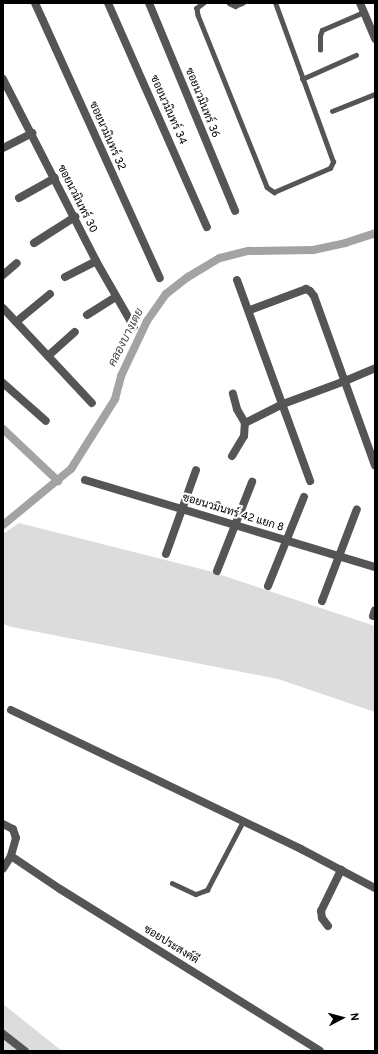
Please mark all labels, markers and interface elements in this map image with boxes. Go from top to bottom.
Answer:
street label: ซอยนวมินทร์ 36 [182,66,222,140]
street label: ซอยนวมินทร์ 34 [147,73,189,147]
street label: ซอยนวมินทร์ 32 [86,99,128,173]
street label: ซอยนวมินทร์ 30 [54,163,100,235]
water label: คลองบางเตย [106,306,148,370]
street label: ซอยนวมินทร์ 42 แยก 8 [181,491,285,535]
street label: ซอยประสงค์ดี [141,923,201,967]
north arrow [322,998,362,1038]
text: N [347,1012,361,1021]

